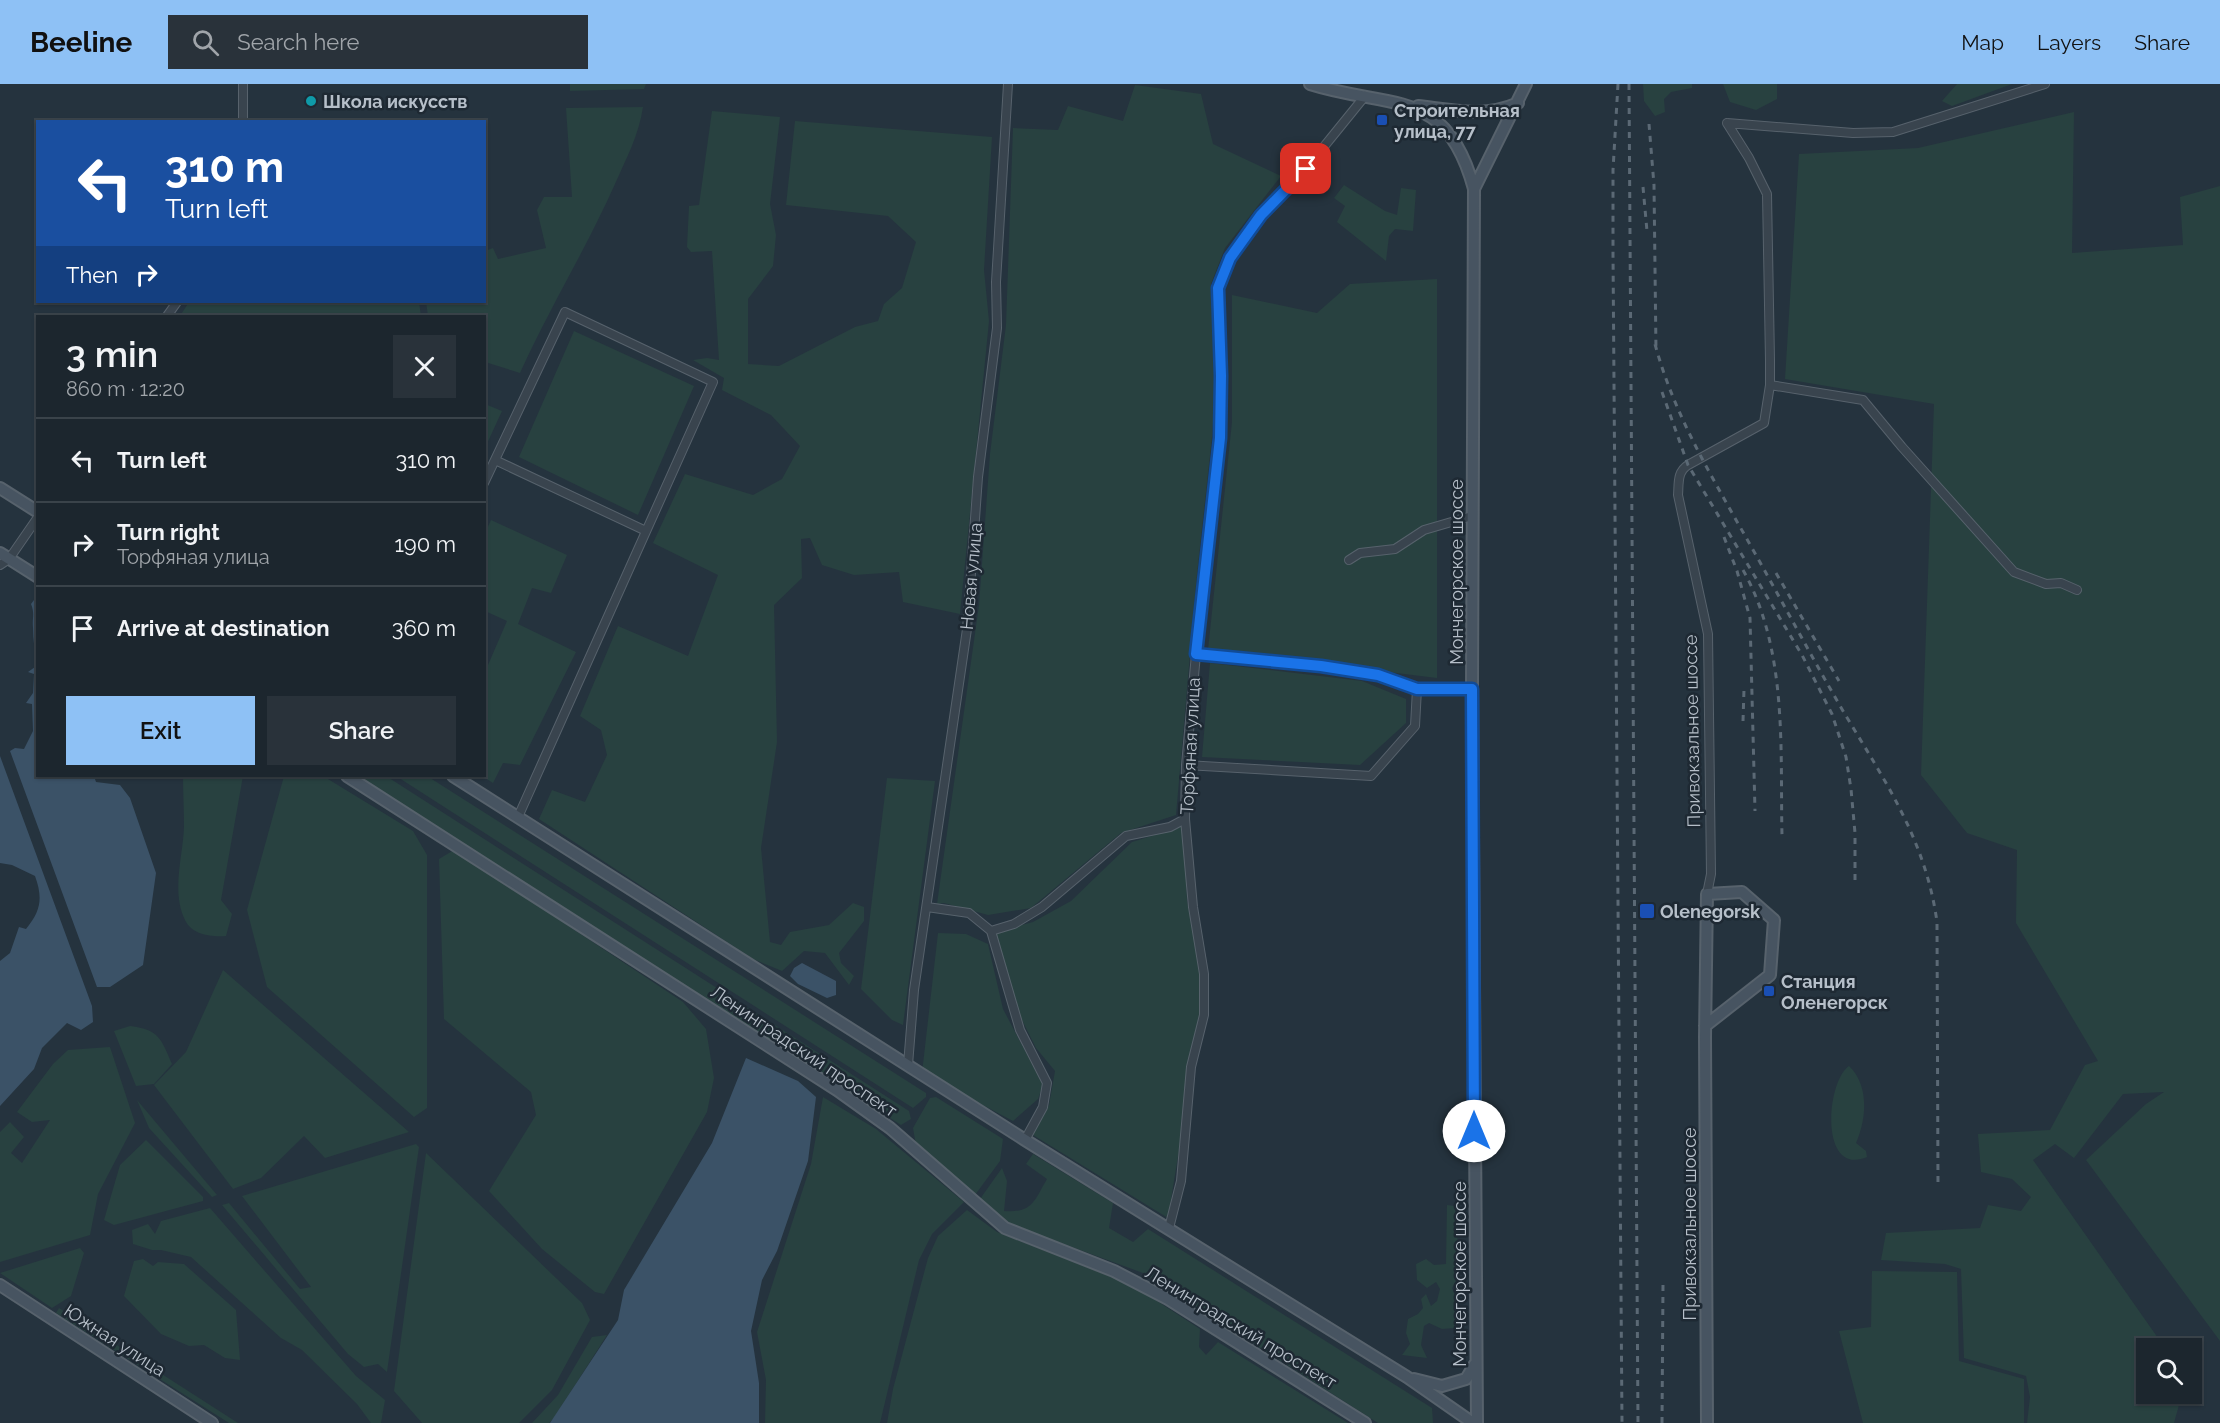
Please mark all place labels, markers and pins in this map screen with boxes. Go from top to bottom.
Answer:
place label: Школа искусств [323,91,467,112]
marker: Школа искусств [304,94,318,108]
place label: Строительная улица, 77 [1394,100,1520,142]
marker: Строительная улица, 77 [1375,113,1389,127]
pin [1280,143,1331,194]
place label: Olenegorsk [1660,901,1761,922]
marker: Olenegorsk [1638,902,1656,920]
place label: Станция Оленегорск [1781,971,1888,1013]
marker: Станция Оленегорск [1762,984,1776,998]

